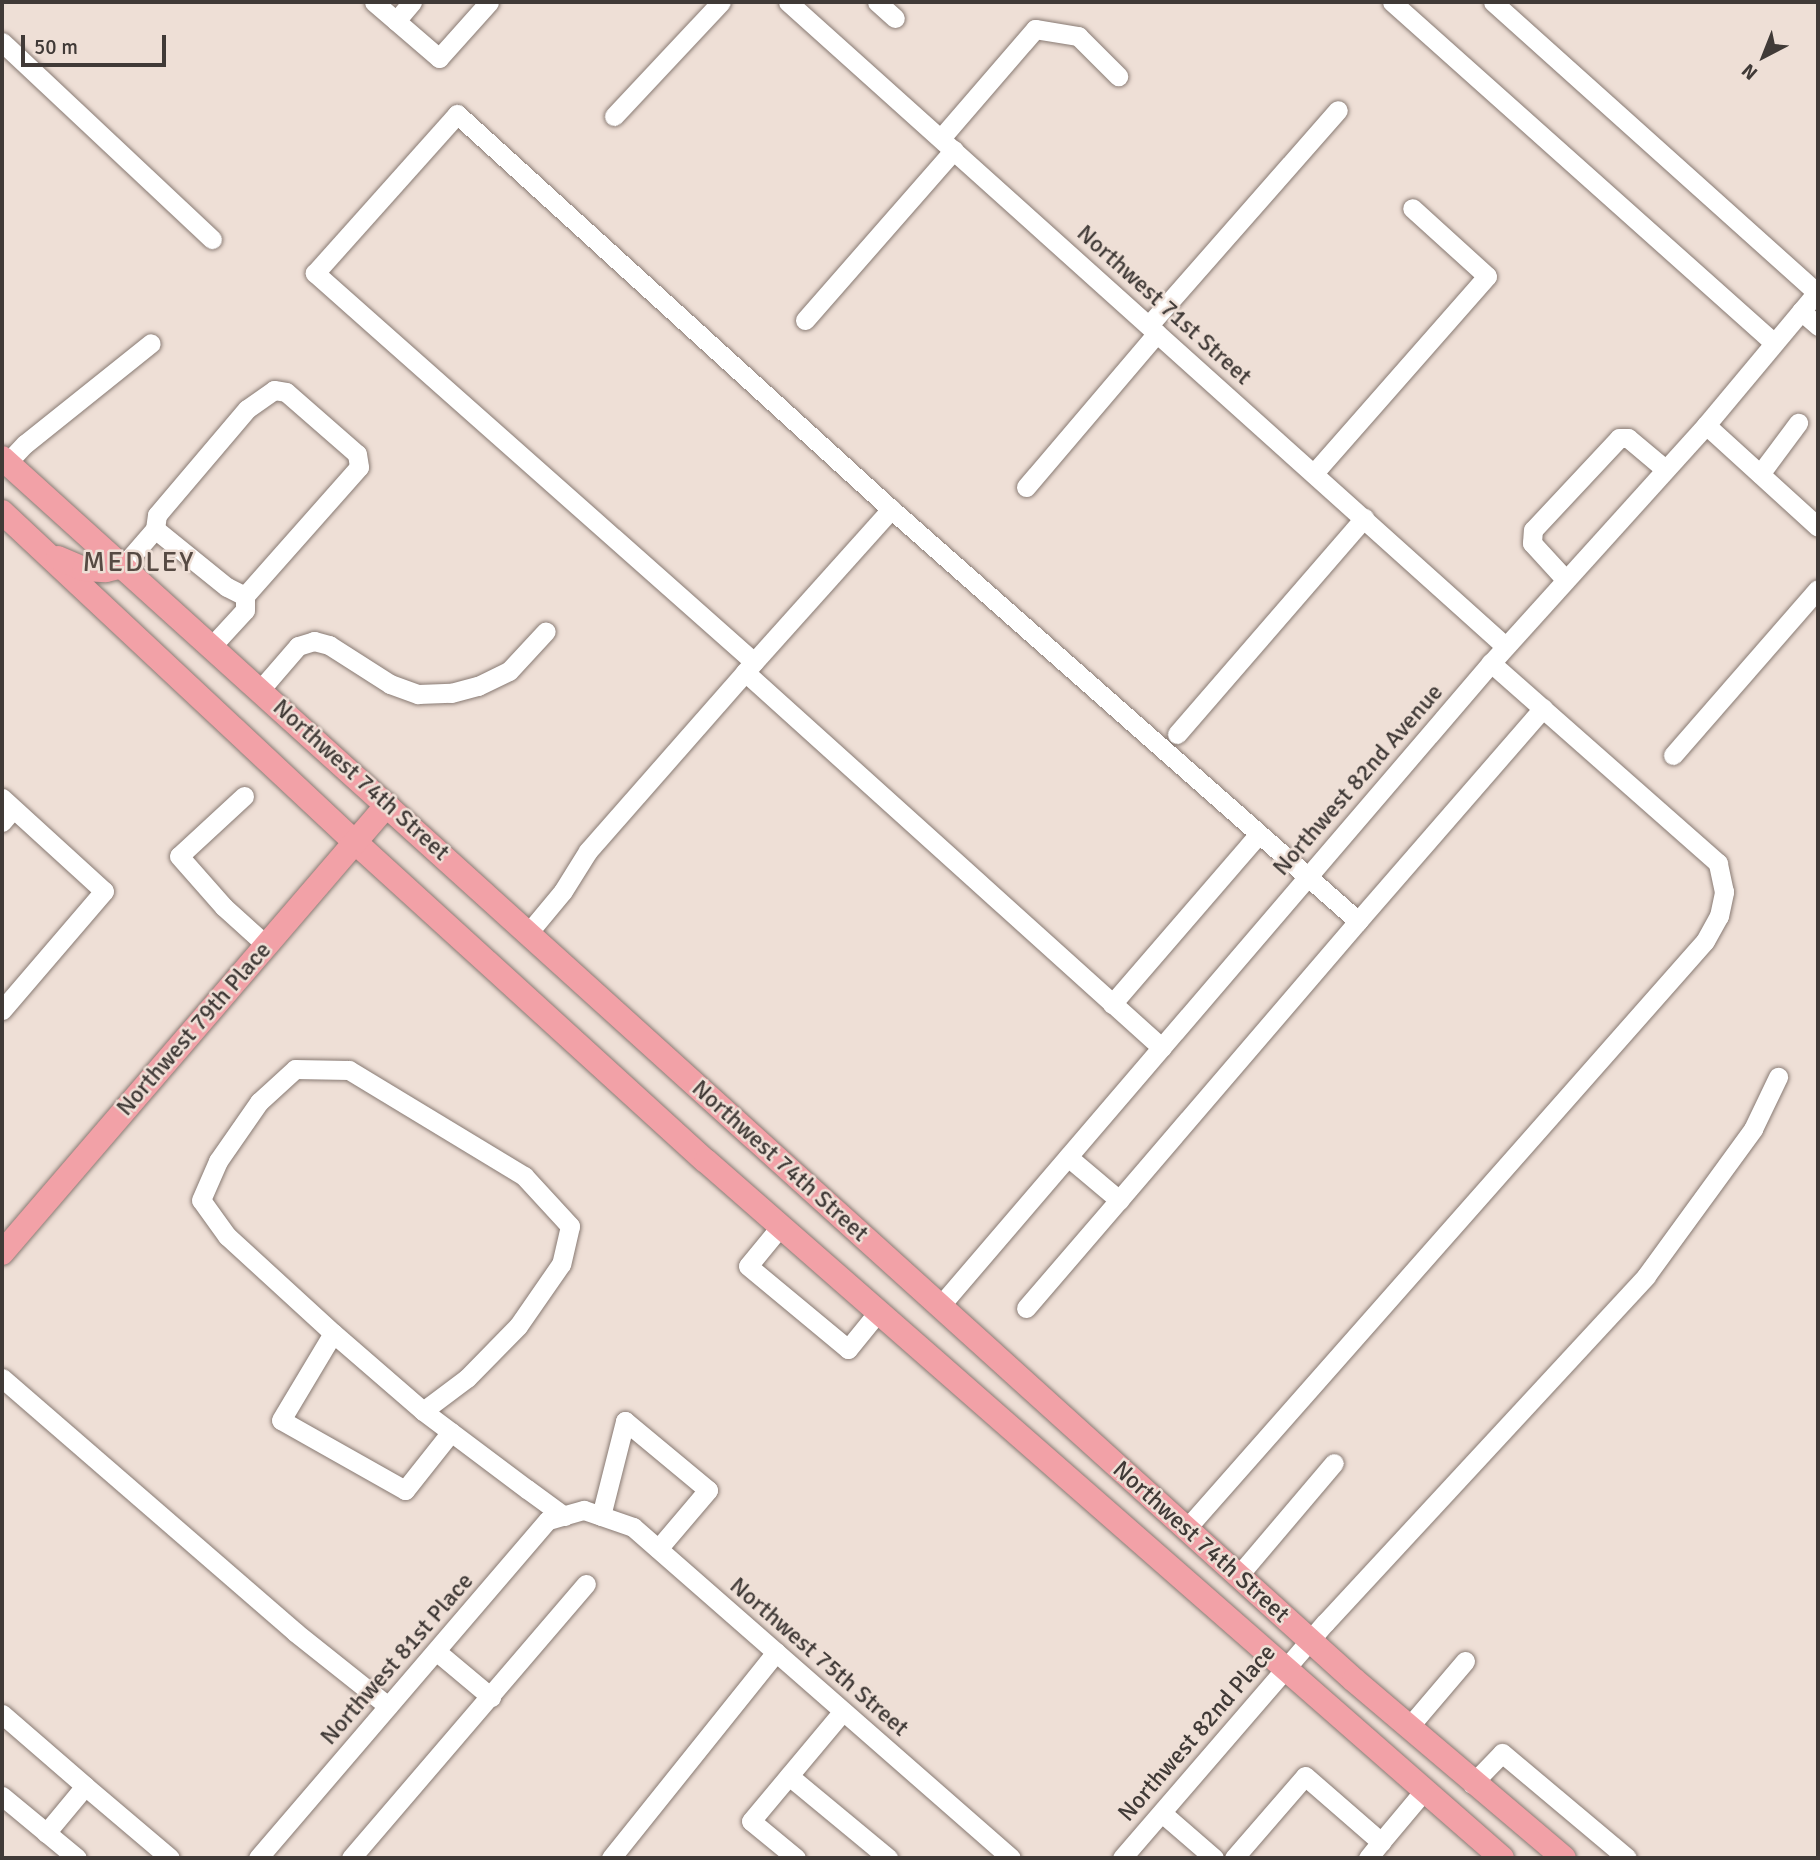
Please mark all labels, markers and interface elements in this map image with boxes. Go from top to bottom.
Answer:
scale bar [24,21,170,65]
north arrow [1729,21,1799,91]
text: 50 m [34,34,78,60]
text: N [1737,58,1763,85]
street label: Northwest 71st Street [1071,219,1257,391]
district label: MEDLEY [83,545,195,579]
street label: Northwest 82nd Avenue [1267,678,1449,882]
street label: Northwest 74th Street [267,693,455,867]
street label: Northwest 79th Place [111,936,277,1122]
street label: Northwest 74th Street [686,1074,874,1248]
street label: Northwest 74th Street [1107,1455,1295,1629]
street label: Northwest 81st Place [314,1567,480,1751]
street label: Northwest 75th Street [724,1571,914,1743]
street label: Northwest 82nd Place [1112,1638,1282,1828]

